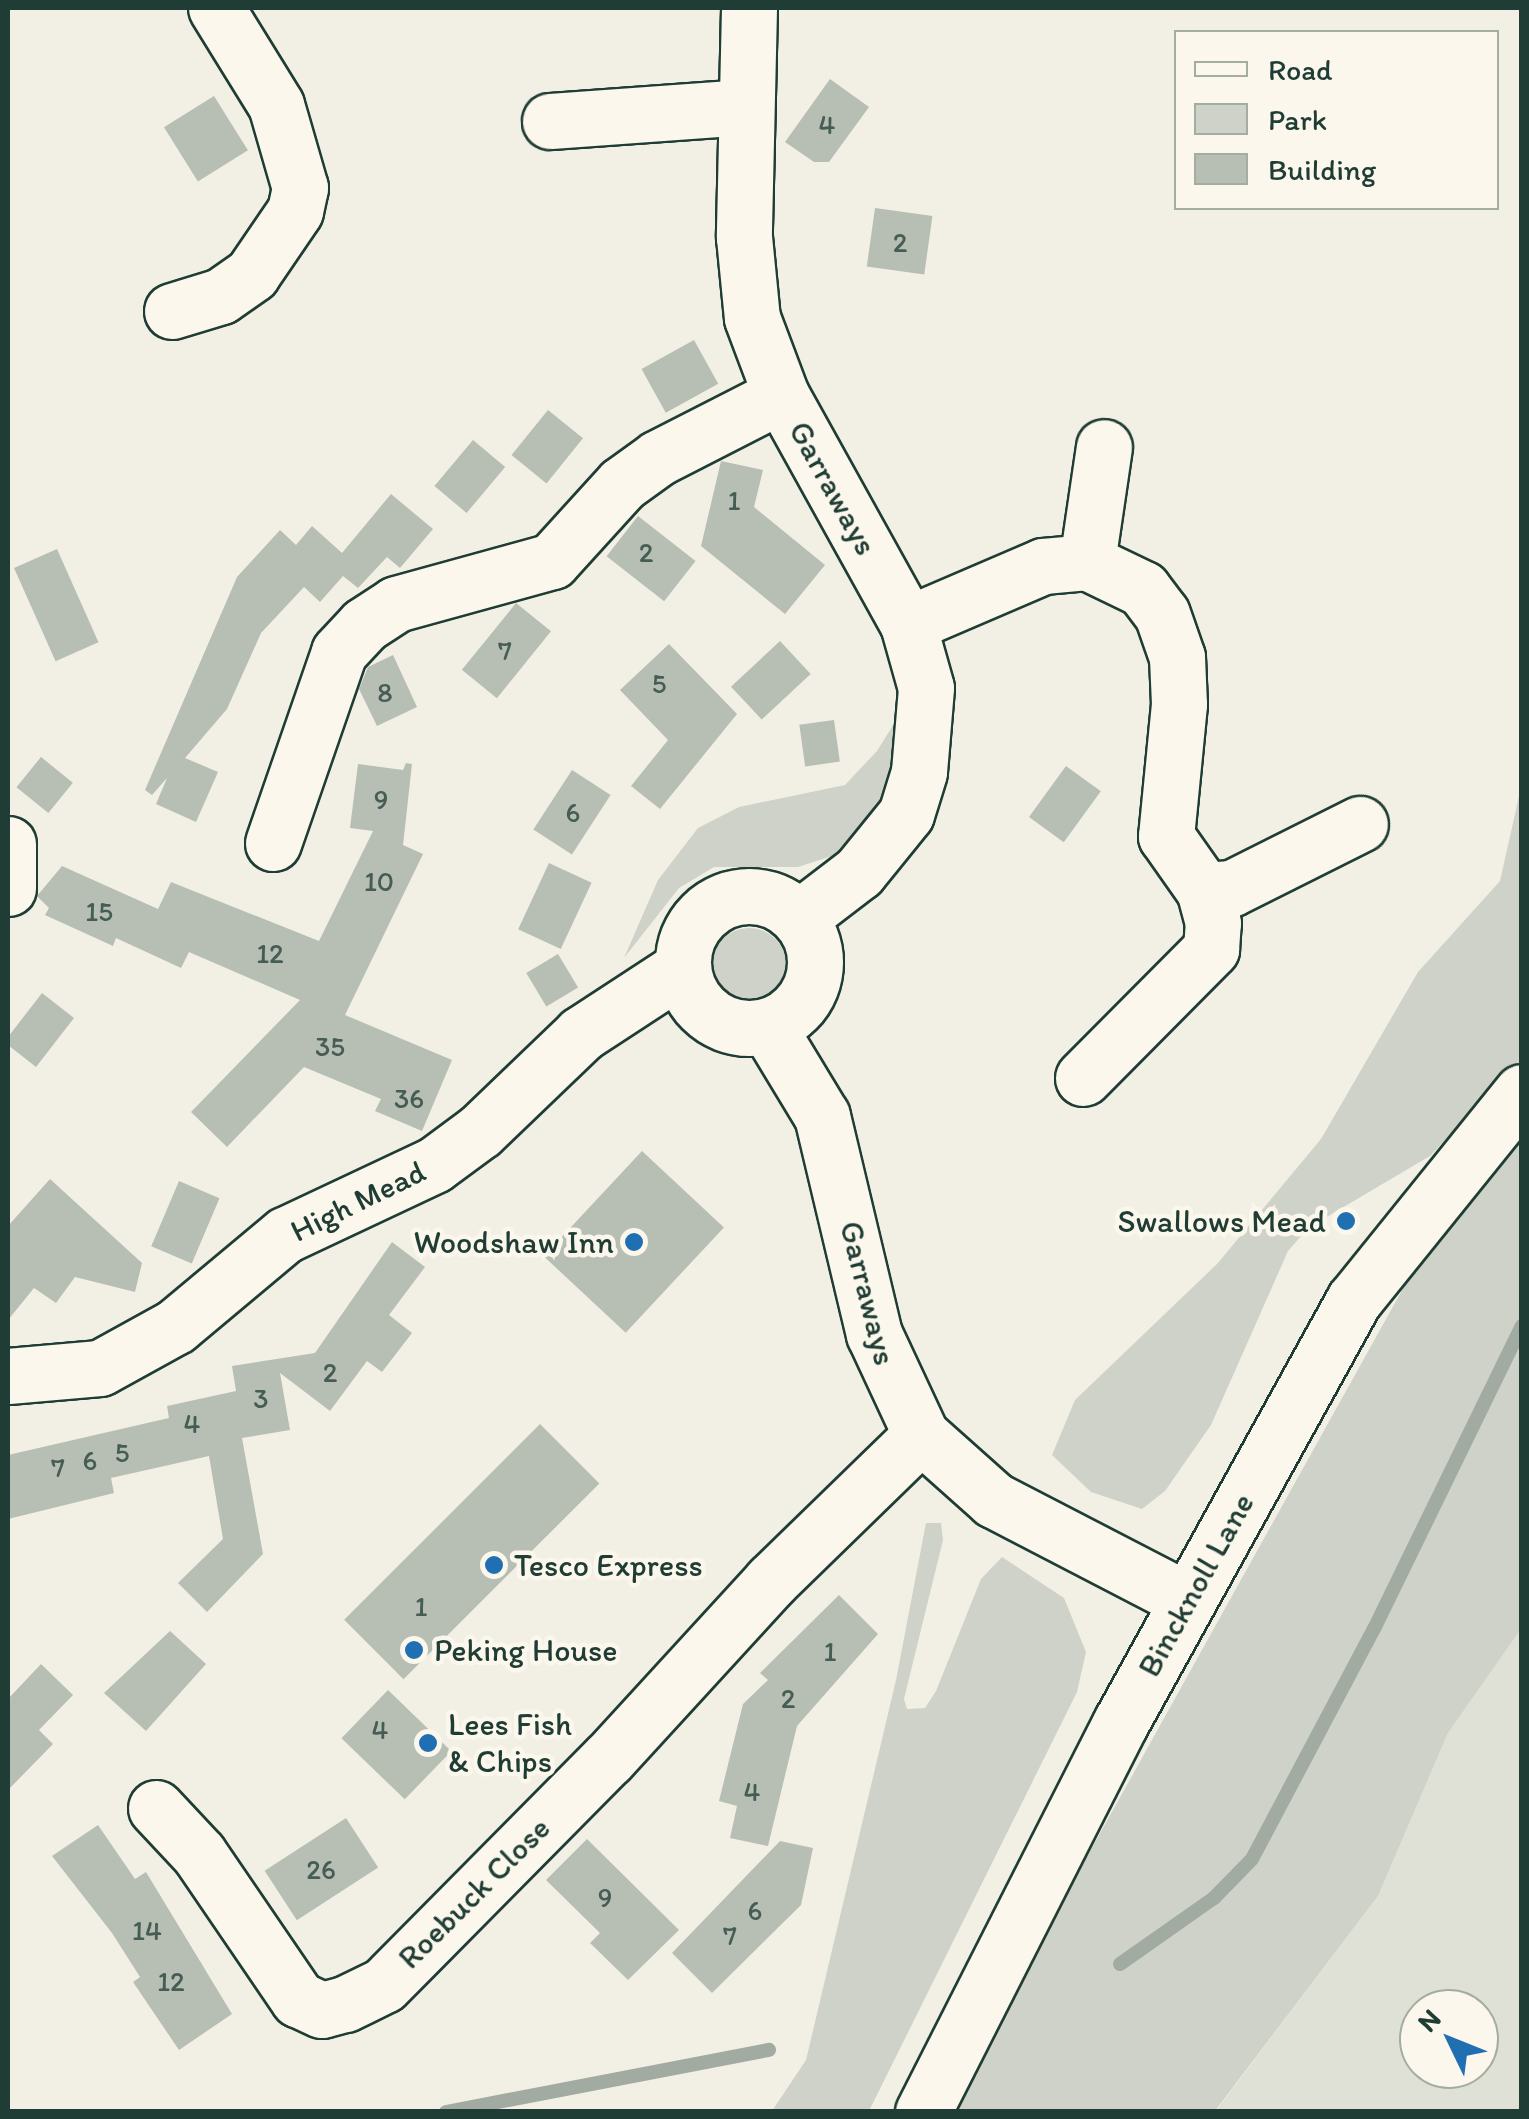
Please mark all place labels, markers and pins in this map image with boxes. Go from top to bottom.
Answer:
place label: Swallows Mead [1118,1202,1326,1240]
marker: Swallows Mead [1335,1210,1357,1232]
place label: Woodshaw Inn [413,1223,614,1261]
marker: Woodshaw Inn [623,1231,645,1253]
place label: Tesco Express [514,1546,702,1584]
marker: Tesco Express [483,1554,505,1576]
place label: Peking House [434,1631,618,1669]
marker: Peking House [403,1639,425,1661]
place label: Lees Fish & Chips [448,1706,571,1781]
marker: Lees Fish & Chips [417,1732,439,1754]

